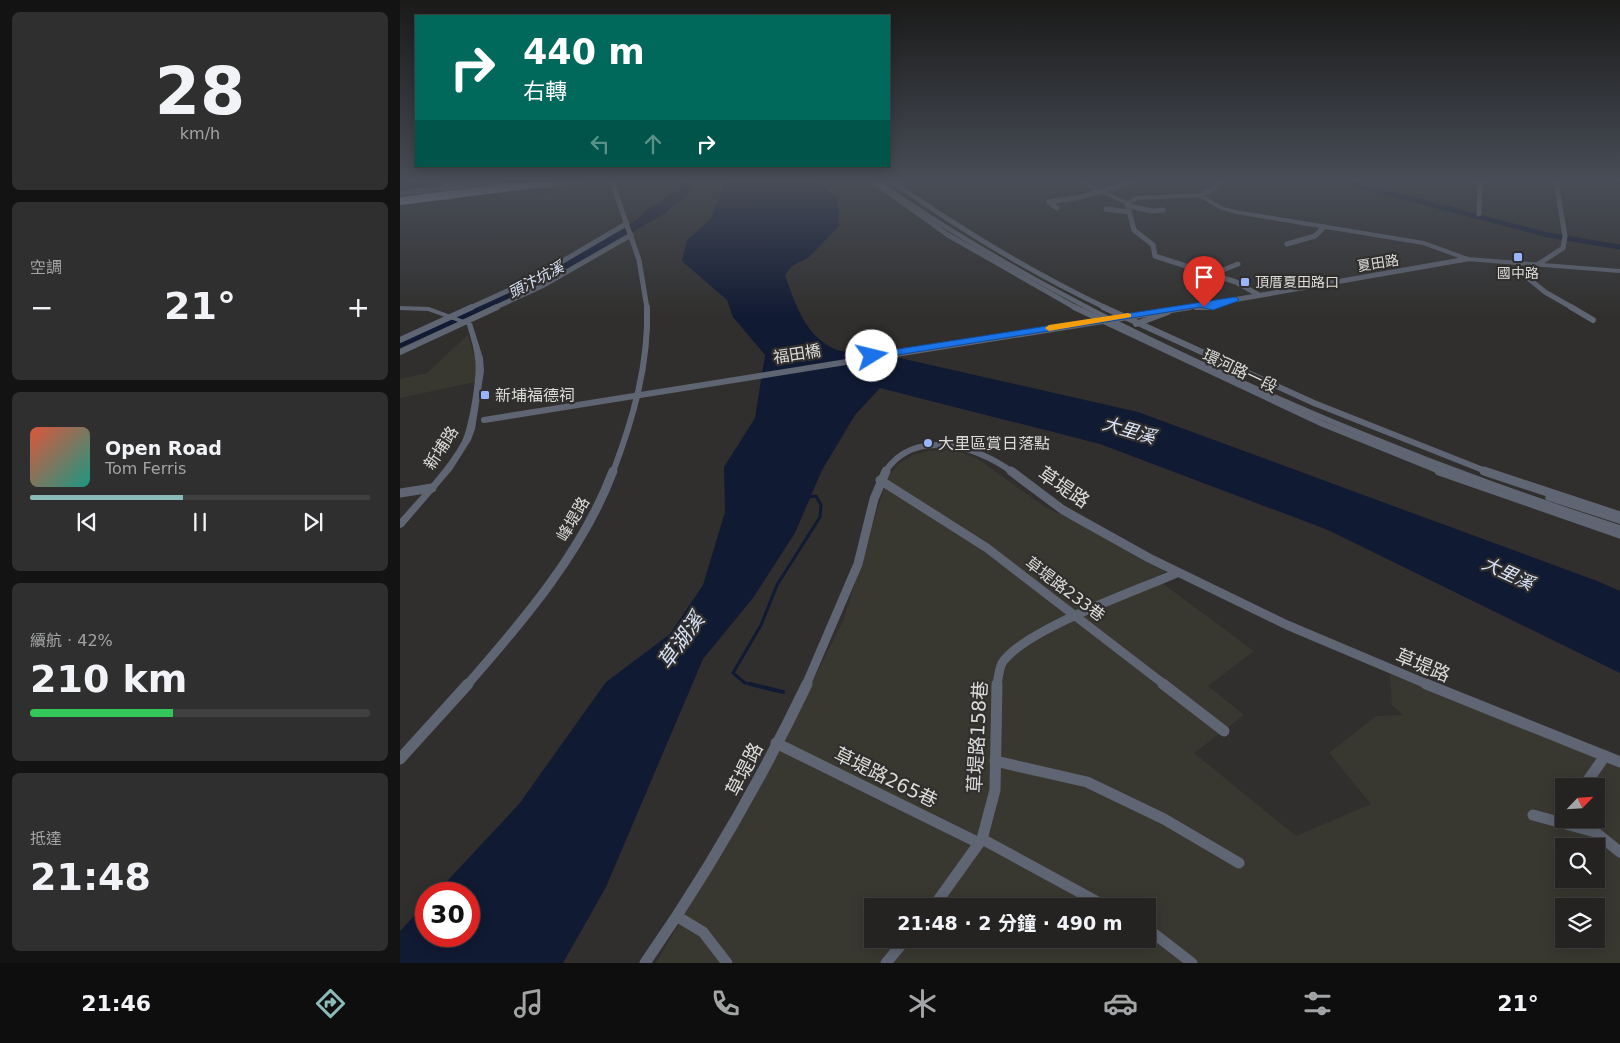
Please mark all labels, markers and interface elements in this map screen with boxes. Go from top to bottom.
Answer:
text: 440 m [523,32,645,72]
icon: right [440,35,505,100]
text: 28 [155,54,245,129]
text: 右轉 [523,79,567,104]
text: km/h [180,124,220,143]
icon: left [586,130,614,158]
icon: ahead [639,130,667,158]
icon: right [692,130,720,158]
marker: 國中路 [1512,251,1524,263]
street label: 夏田路 [1356,252,1400,274]
pin [1183,256,1225,307]
water label: 頭汴坑溪 [505,257,568,302]
text: 空調 [30,258,62,277]
icon: arrive [1190,263,1218,291]
place label: 國中路 [1497,265,1539,281]
place label: 頂厝夏田路口 [1255,274,1339,290]
marker: 頂厝夏田路口 [1239,276,1251,288]
text: 21° [164,284,236,328]
text: − [30,291,53,324]
text: + [347,291,370,324]
position arrow [845,329,897,381]
street label: 福田橋 [772,341,822,367]
street label: 環河路一段 [1200,345,1280,397]
place label: 新埔福德祠 [495,386,575,405]
marker: 新埔福德祠 [479,389,491,401]
water label: 大里溪 [1100,412,1161,448]
street label: 新埔路 [420,423,462,473]
place label: 大里區賞日落點 [938,434,1050,453]
text: Open Road [105,437,222,459]
marker: 大里區賞日落點 [922,437,934,449]
text: Tom Ferris [105,459,186,478]
street label: 草堤路 [1034,462,1094,512]
street label: 峰堤路 [553,493,593,545]
icon: previous [73,508,101,536]
icon: pause [186,508,214,536]
icon: next [299,508,327,536]
water label: 大里溪 [1479,552,1540,595]
street label: 草堤路233巷 [1022,553,1108,625]
water label: 草湖溪 [653,606,711,674]
text: 續航 · 42% [30,631,113,650]
street label: 草堤路 [1392,644,1454,686]
text: 210 km [30,657,187,701]
street label: 草堤路158巷 [963,680,991,794]
street label: 草堤路 [721,739,767,799]
street label: 草堤路265巷 [831,743,941,811]
north arrow [1555,778,1605,828]
map controls [1555,778,1605,948]
text: 抵達 [30,829,62,848]
button: search [1555,838,1605,888]
text: 21:48 [30,855,151,899]
speed limit sign: 30 [415,882,480,947]
button: layers [1555,898,1605,948]
text: 21:48 · 2 分鐘 · 490 m [897,912,1123,934]
icon: directions [313,986,348,1021]
icon: music [511,986,546,1021]
icon: phone [708,986,743,1021]
icon: climate [905,986,940,1021]
icon: car [1103,986,1138,1021]
icon: filters [1300,986,1335,1021]
text: 21:46 [81,991,151,1016]
text: 21° [1497,991,1539,1016]

